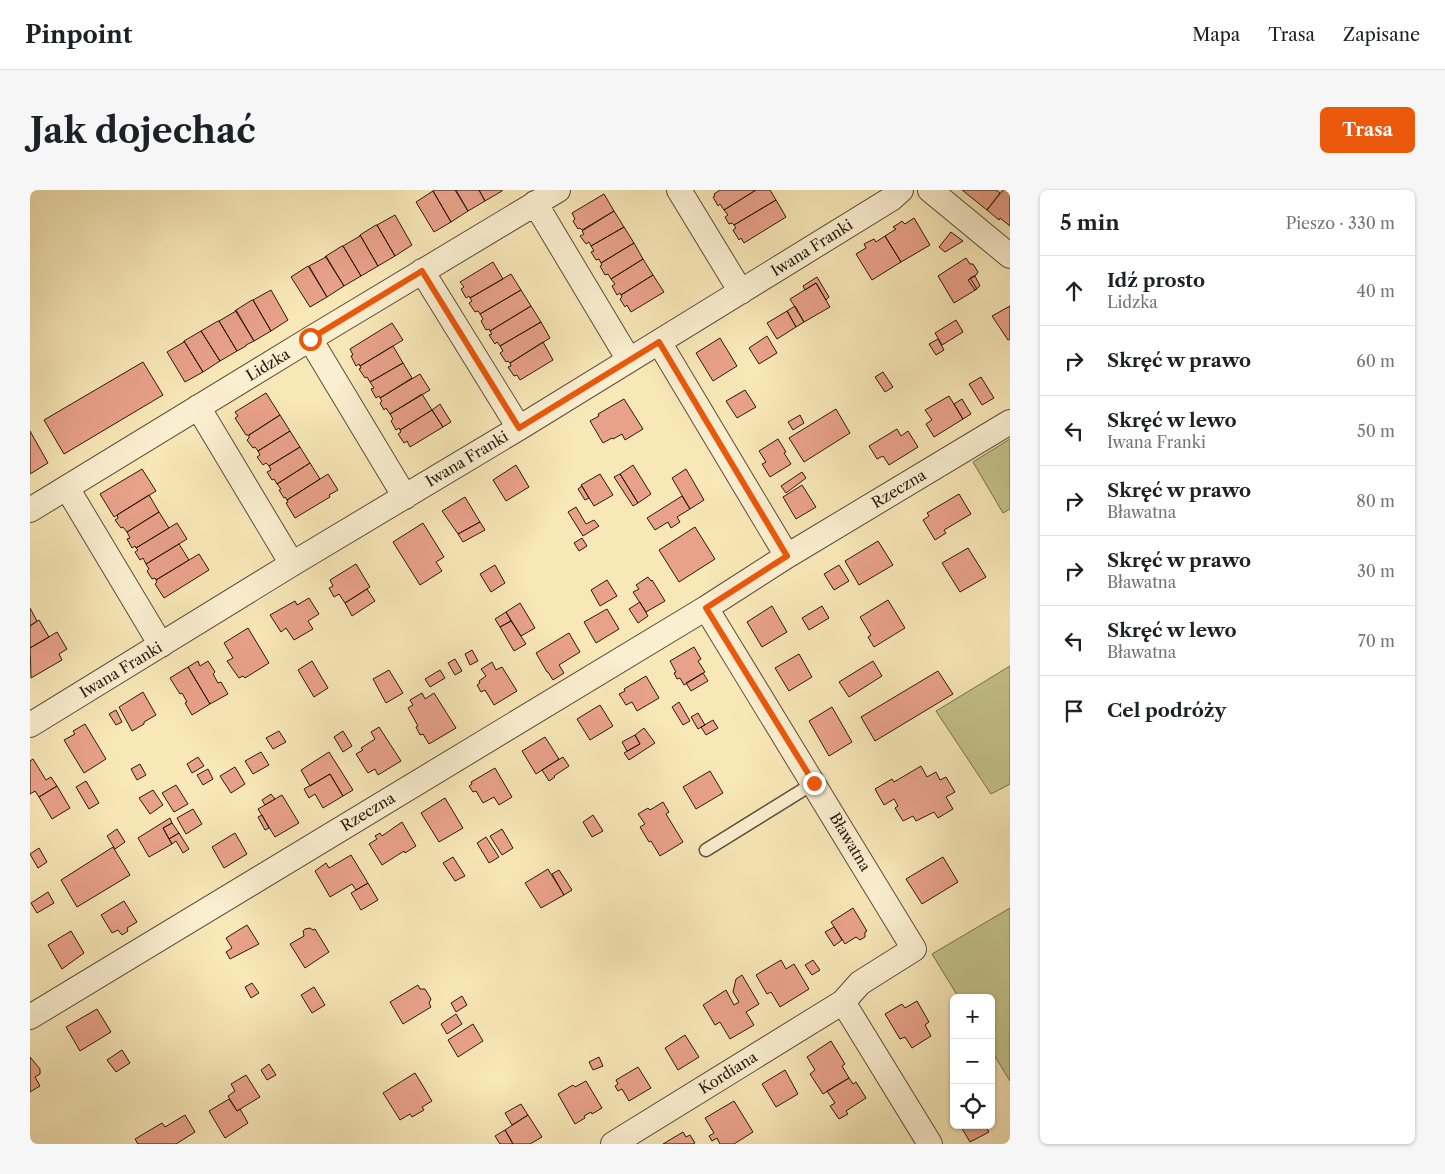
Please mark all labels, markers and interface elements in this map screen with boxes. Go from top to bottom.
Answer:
text: Pinpoint [25,20,132,49]
text: Mapa [1192,24,1240,46]
text: Trasa [1268,24,1315,46]
text: Zapisane [1343,24,1420,46]
button: Trasa [1320,107,1415,153]
text: Jak dojechać [30,109,256,152]
text: 5 min [1060,210,1120,235]
text: Pieszo · 330 m [1286,213,1395,233]
street label: Iwana Franki [767,215,856,280]
text: Idź prosto [1107,269,1205,292]
icon: ahead [1060,277,1088,305]
text: 40 m [1356,281,1395,301]
text: Lidzka [1107,292,1158,312]
route start [299,328,322,351]
street label: Lidzka [242,344,293,385]
icon: right [1060,347,1088,375]
text: Skręć w prawo [1107,349,1251,372]
text: 60 m [1356,351,1395,371]
text: Skręć w lewo [1107,409,1237,432]
icon: left [1060,417,1088,445]
text: 50 m [1357,421,1395,441]
street label: Iwana Franki [422,426,512,491]
text: Iwana Franki [1107,432,1206,452]
street label: Rzeczna [868,465,929,512]
text: Skręć w prawo [1107,479,1251,502]
icon: right [1060,487,1088,515]
text: 80 m [1356,491,1395,511]
text: Bławatna [1107,502,1176,522]
text: Skręć w prawo [1107,549,1251,572]
icon: right [1060,557,1088,585]
text: 30 m [1357,561,1395,581]
text: Bławatna [1107,572,1176,592]
text: Skręć w lewo [1107,619,1237,642]
icon: left [1060,627,1088,655]
text: 70 m [1358,631,1395,651]
street label: Iwana Franki [76,637,166,702]
text: Bławatna [1107,642,1176,662]
icon: arrive [1060,697,1088,725]
text: Cel podróży [1107,699,1226,722]
route end [803,772,826,795]
street label: Rzeczna [337,788,398,835]
street label: Bławatna [826,809,875,875]
map controls [950,994,995,1129]
button: + [950,994,995,1039]
button: − [950,1039,995,1084]
street label: Kordiana [695,1047,761,1098]
button: locate [950,1084,995,1129]

